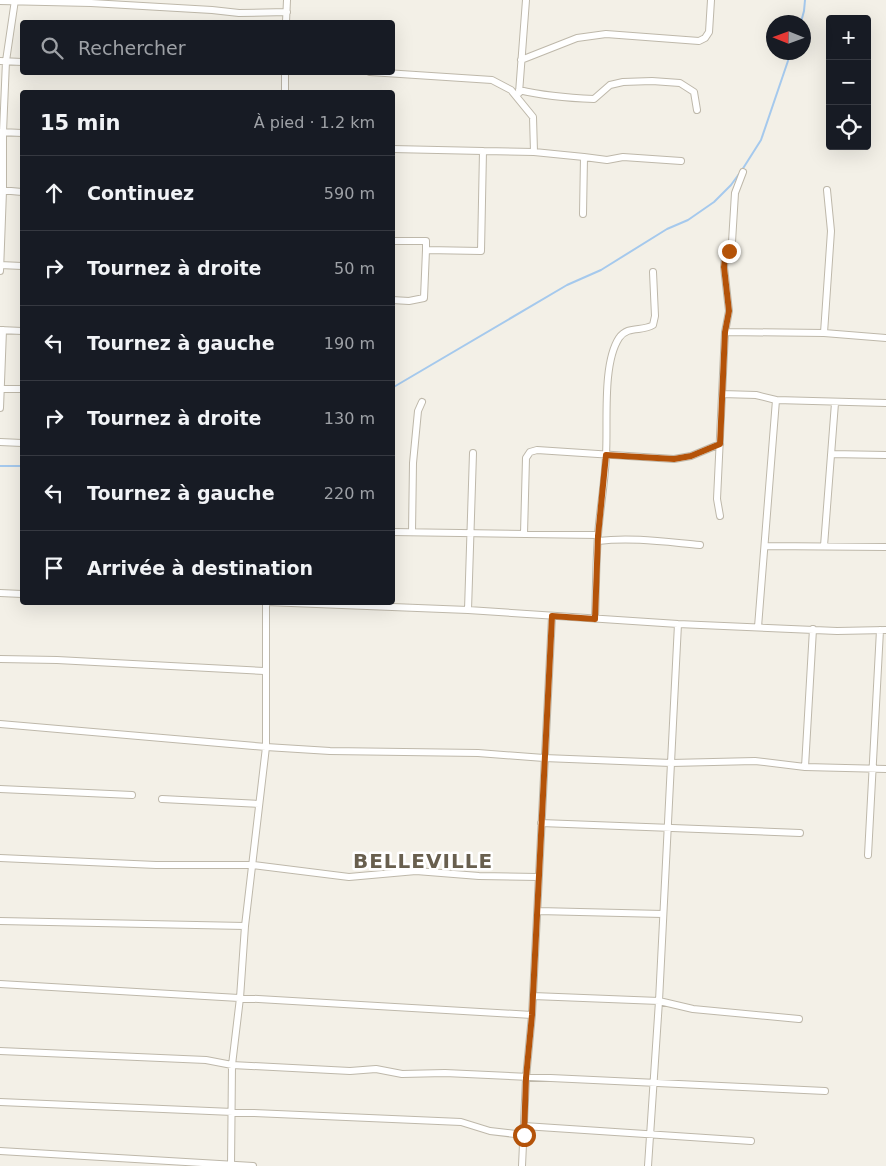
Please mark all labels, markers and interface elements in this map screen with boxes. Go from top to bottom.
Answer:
north arrow [766,15,811,60]
map controls [826,15,871,150]
button: + [826,15,871,60]
search box [20,20,395,75]
icon: search [38,34,66,62]
text: Rechercher [78,37,186,59]
button: − [826,60,871,105]
button: locate [826,105,871,150]
text: 15 min [40,111,121,135]
text: À pied · 1.2 km [254,113,375,132]
icon: ahead [40,179,68,207]
text: Continuez [87,182,194,204]
text: 590 m [324,184,375,203]
route end [718,240,741,263]
icon: right [40,254,68,282]
text: Tournez à droite [87,257,261,279]
text: 50 m [334,259,375,278]
icon: left [40,329,68,357]
text: Tournez à gauche [87,332,275,354]
text: 190 m [324,334,375,353]
icon: right [40,404,68,432]
text: Tournez à droite [87,407,261,429]
text: 130 m [324,409,375,428]
icon: left [40,479,68,507]
text: Tournez à gauche [87,482,275,504]
text: 220 m [324,484,375,503]
icon: arrive [40,554,68,582]
text: Arrivée à destination [87,557,313,579]
district label: BELLEVILLE [353,849,493,873]
route start [513,1124,536,1147]

